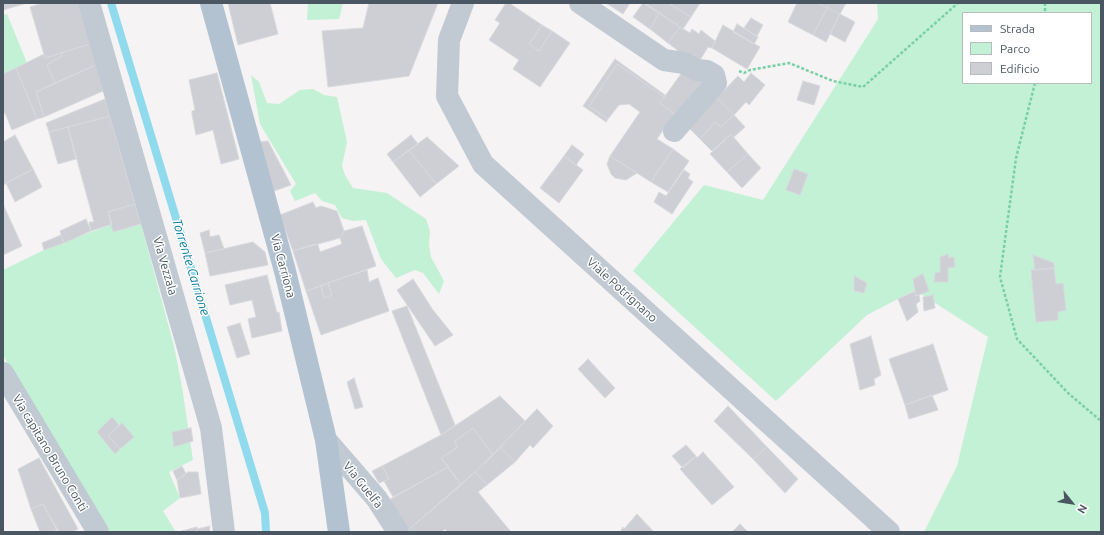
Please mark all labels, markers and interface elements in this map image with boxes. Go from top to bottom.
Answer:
legend [962,12,1092,84]
text: Strada [1000,22,1035,35]
text: Parco [1000,42,1030,55]
text: Edificio [1000,62,1040,75]
water label: Torrente Carrione [169,217,213,317]
street label: Via Carriona [268,233,298,299]
street label: Via Vezzala [150,235,180,297]
street label: Viale Potrignano [584,255,660,325]
street label: Via capitano Bruno Conti [9,392,91,514]
street label: Via Guelfa [340,459,386,511]
north arrow [1052,483,1092,523]
text: N [1075,502,1090,516]

